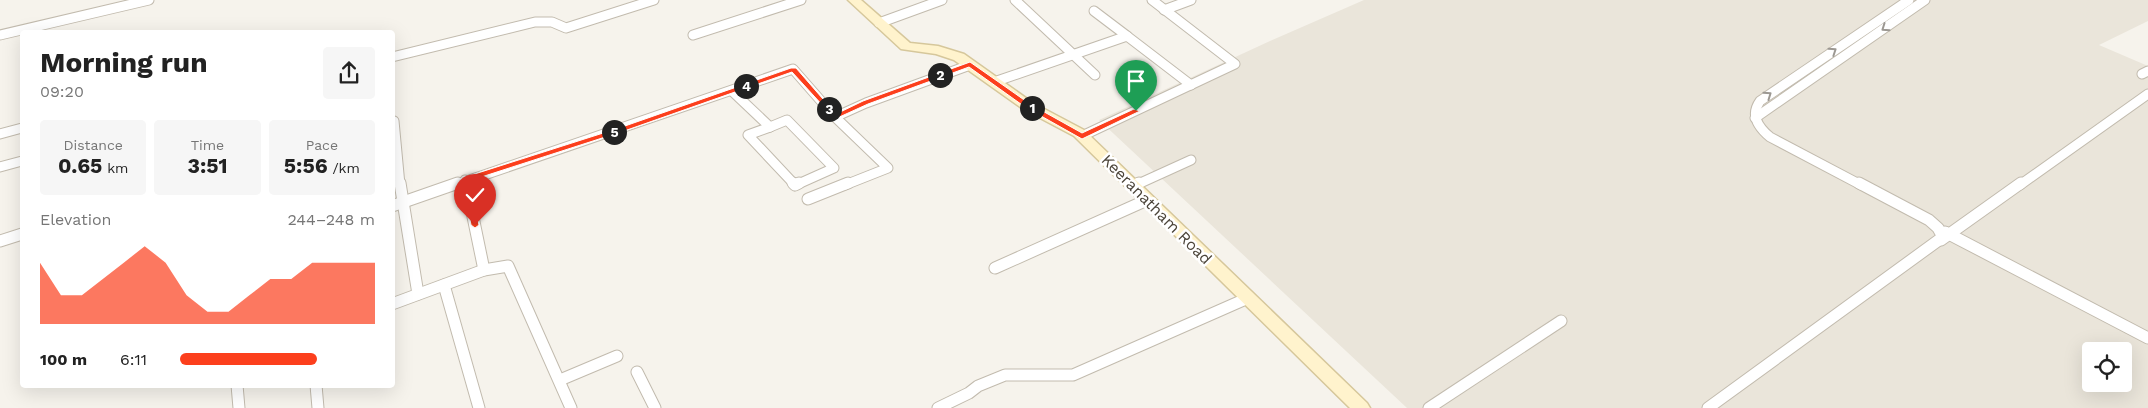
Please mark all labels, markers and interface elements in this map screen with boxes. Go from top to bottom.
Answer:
one-way arrow [1881,22,1891,31]
text: Morning run [40,46,208,79]
button: share [323,47,375,99]
one-way arrow [1827,48,1836,57]
pin [1115,60,1157,111]
pin: 2 [928,62,952,88]
text: 2 [936,67,945,83]
icon: arrive [1122,67,1150,95]
pin: 4 [734,74,758,98]
text: 4 [742,78,751,94]
text: 09:20 [40,82,84,101]
one-way arrow [1762,92,1772,101]
pin: 3 [816,96,842,122]
pin: 1 [1020,96,1044,120]
text: 1 [1029,100,1036,116]
text: 3 [825,101,834,117]
pin: 5 [602,120,626,144]
text: 5 [610,124,619,140]
text: Distance [63,137,123,153]
text: Time [191,137,224,153]
text: Pace [306,137,338,153]
street label: Keeranatham Road [1098,150,1216,268]
text: 0.65 [58,153,102,178]
text: 3:51 [187,153,228,178]
text: 5:56 [284,153,328,178]
text: km [102,160,128,176]
text: /km [328,160,360,176]
pin [454,174,496,225]
icon: check [461,181,489,209]
text: Elevation [40,210,111,229]
text: 244–248 m [287,210,375,229]
map controls [2082,342,2132,392]
button: locate [2082,342,2132,392]
text: 100 m [40,350,87,369]
text: 6:11 [120,350,147,369]

